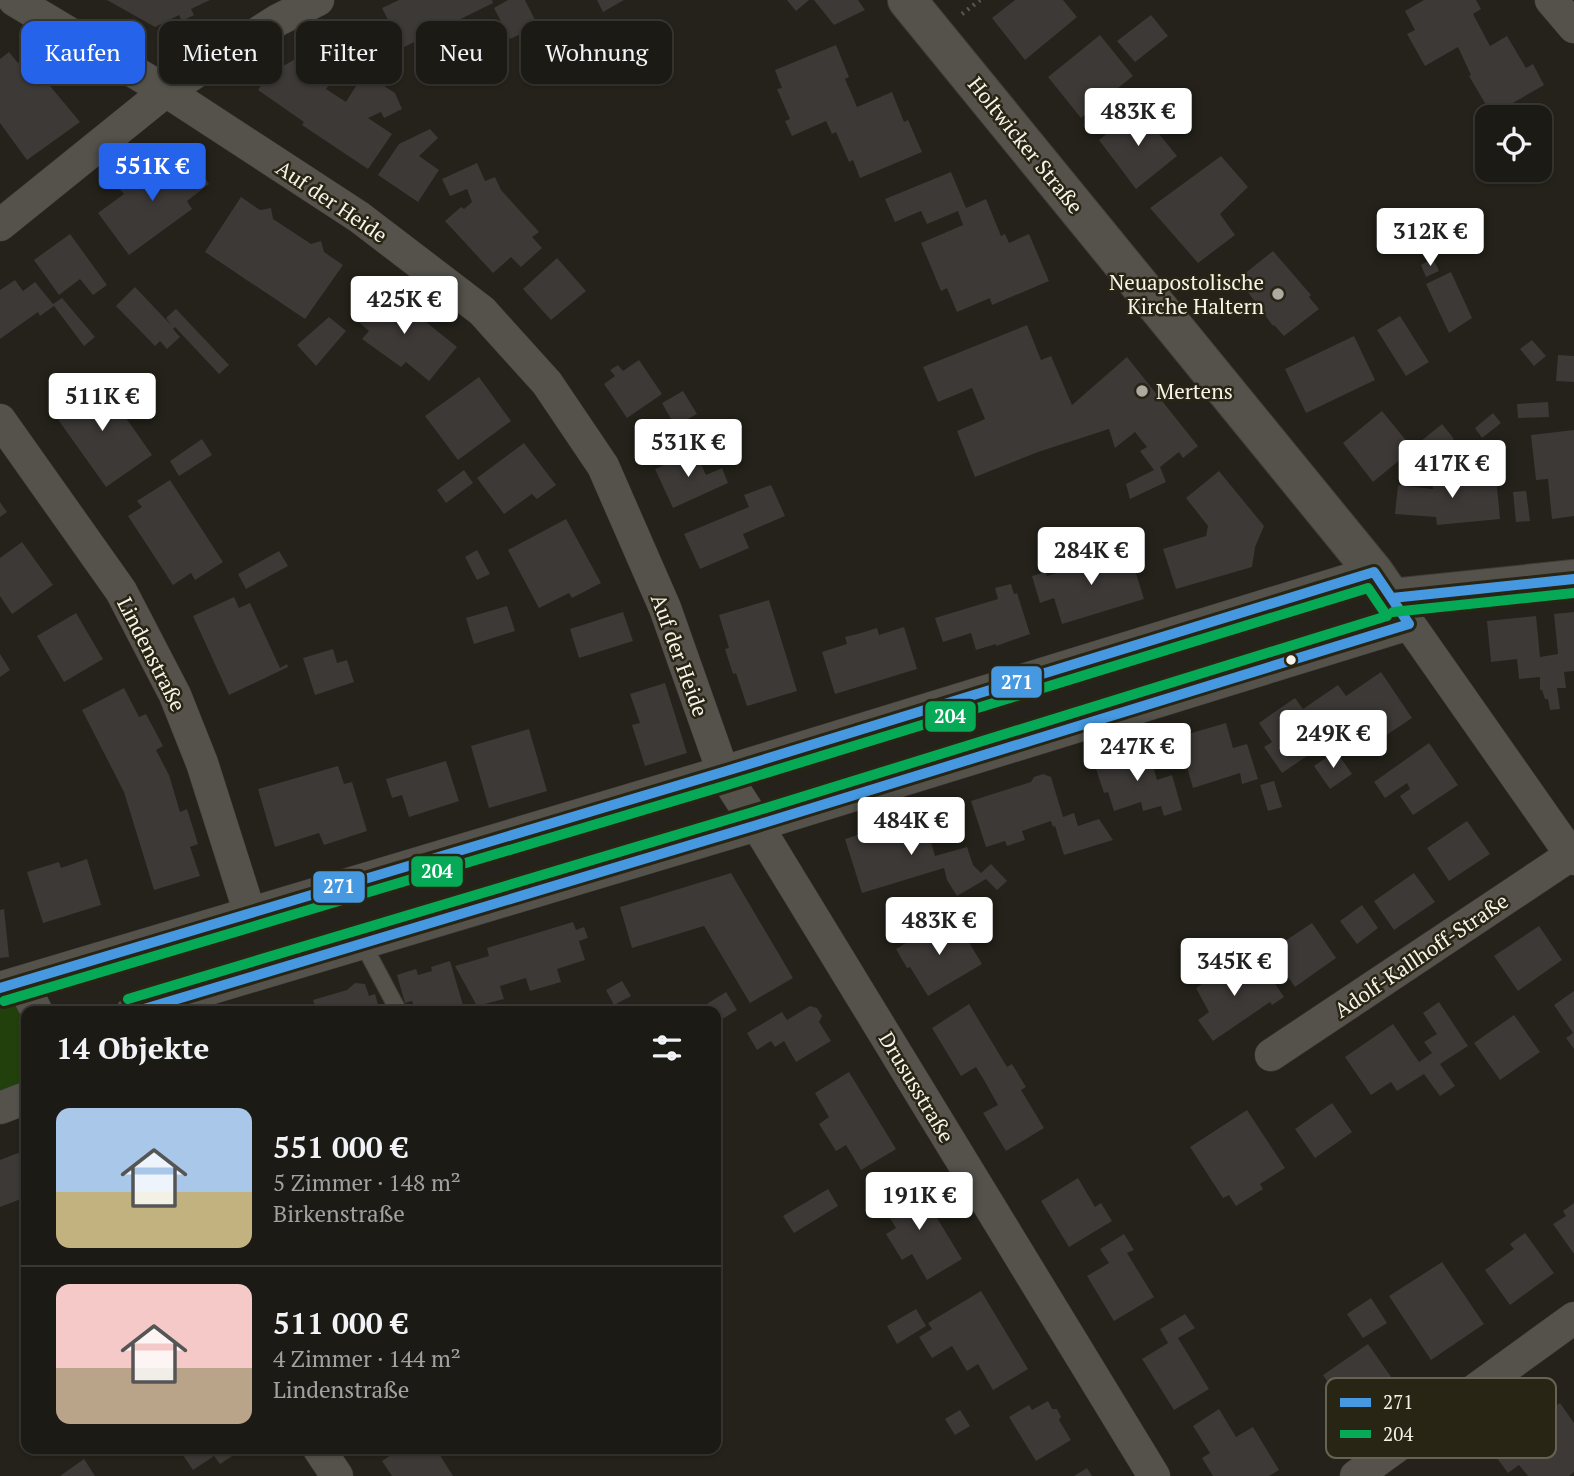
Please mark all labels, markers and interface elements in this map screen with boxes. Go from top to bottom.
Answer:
chip: Kaufen [21,21,145,84]
chip: Mieten [159,21,282,84]
chip: Filter [296,21,402,84]
chip: Neu [416,21,507,84]
chip: Wohnung [521,21,672,84]
street label: Holtwicker Straße [962,71,1090,219]
pin: 483K € [1081,88,1195,148]
text: 483K € [1101,95,1175,126]
map controls [1475,105,1552,182]
button: locate [1475,105,1552,182]
pin: 551K € [95,144,209,203]
text: 551K € [115,150,189,181]
street label: Auf der Heide [271,153,393,249]
pin: 312K € [1373,208,1487,268]
text: 312K € [1393,215,1467,246]
place label: Neuapostolische Kirche Haltern [1109,268,1265,320]
pin: 425K € [347,276,461,336]
text: 425K € [367,283,441,314]
marker: Neuapostolische Kirche Haltern [1270,286,1286,302]
pin: 511K € [45,374,159,433]
place label: Mertens [1156,377,1233,405]
text: 511K € [65,380,139,411]
marker: Mertens [1134,383,1150,399]
pin: 531K € [631,420,745,479]
text: 531K € [651,426,725,457]
pin: 417K € [1395,440,1509,500]
text: 417K € [1415,447,1489,478]
pin: 284K € [1034,528,1148,587]
text: 284K € [1054,534,1128,565]
street label: Auf der Heide [645,590,715,720]
street label: Lindenstraße [111,592,193,716]
unlabelled marker [1284,653,1298,667]
line badge: 271 [990,665,1043,699]
text: 271 [1001,669,1033,694]
line badge: 204 [924,700,977,733]
text: 204 [934,703,966,728]
pin: 249K € [1276,710,1390,770]
text: 249K € [1296,717,1370,748]
pin: 247K € [1080,724,1194,783]
text: 247K € [1100,730,1174,761]
pin: 484K € [854,798,968,857]
text: 484K € [874,804,948,835]
line badge: 204 [410,855,464,888]
text: 204 [421,858,453,883]
line badge: 271 [312,870,366,904]
text: 271 [323,873,355,898]
street label: Adolf-Kallhoff-Straße [1329,886,1513,1024]
pin: 483K € [882,898,996,957]
text: 483K € [902,904,976,935]
pin: 345K € [1177,939,1291,998]
text: 345K € [1197,945,1271,976]
street label: Drususstraße [873,1026,961,1148]
text: 14 Objekte [56,1028,209,1068]
icon: filters [648,1029,686,1067]
text: 551 000 € [273,1127,408,1167]
icon: home [112,1136,196,1220]
text: 5 Zimmer · 148 m² [273,1167,461,1198]
pin: 191K € [862,1172,976,1232]
text: 191K € [882,1179,956,1210]
text: Birkenstraße [273,1198,405,1229]
text: 511 000 € [273,1303,408,1343]
icon: home [112,1312,196,1396]
text: 4 Zimmer · 144 m² [273,1343,461,1374]
text: Lindenstraße [273,1374,409,1405]
legend [1326,1378,1556,1458]
text: 271 [1383,1389,1413,1414]
text: 204 [1383,1421,1414,1446]

